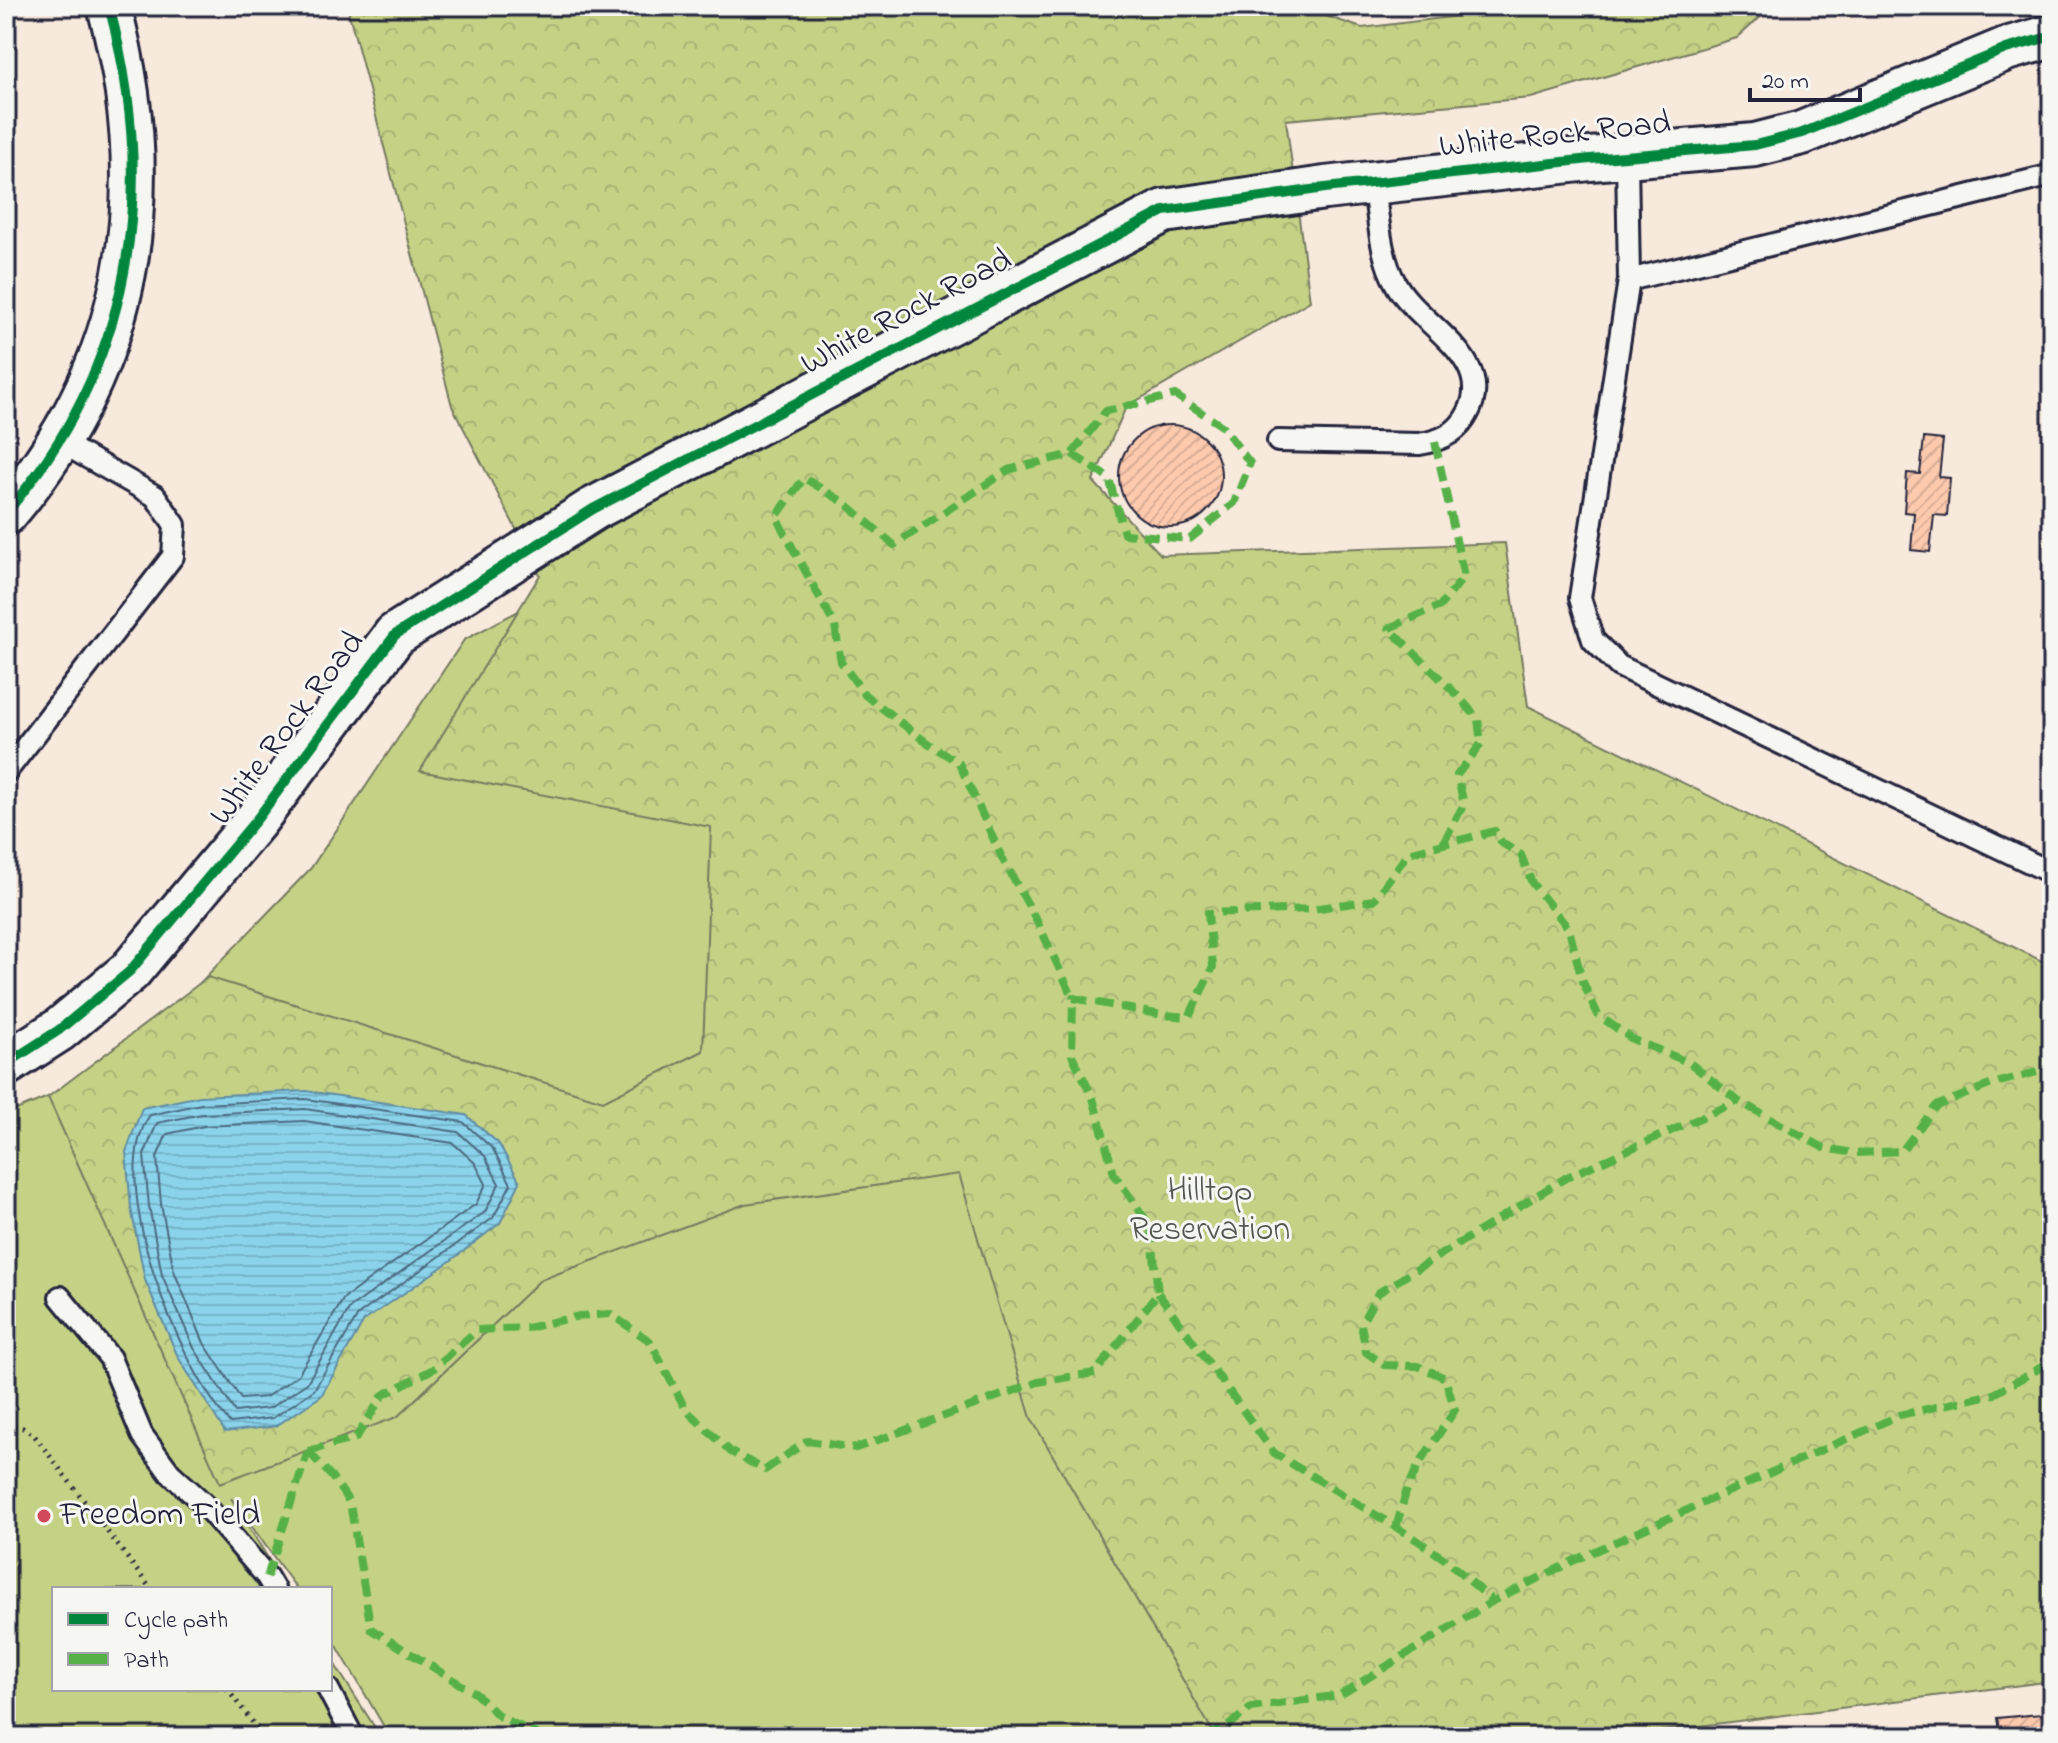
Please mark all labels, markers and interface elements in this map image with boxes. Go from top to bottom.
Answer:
scale bar [1750,52,1860,102]
text: 20 m [1762,65,1809,100]
street label: White Rock Road [1437,99,1673,173]
street label: White Rock Road [793,236,1021,390]
street label: White Rock Road [198,621,378,837]
park label: Hilltop Reservation [1130,1167,1290,1256]
place label: Freedom Field [59,1491,260,1541]
marker: Freedom Field [35,1507,53,1525]
legend [52,1587,332,1691]
text: Cycle path [124,1604,228,1640]
text: Path [124,1644,169,1679]

